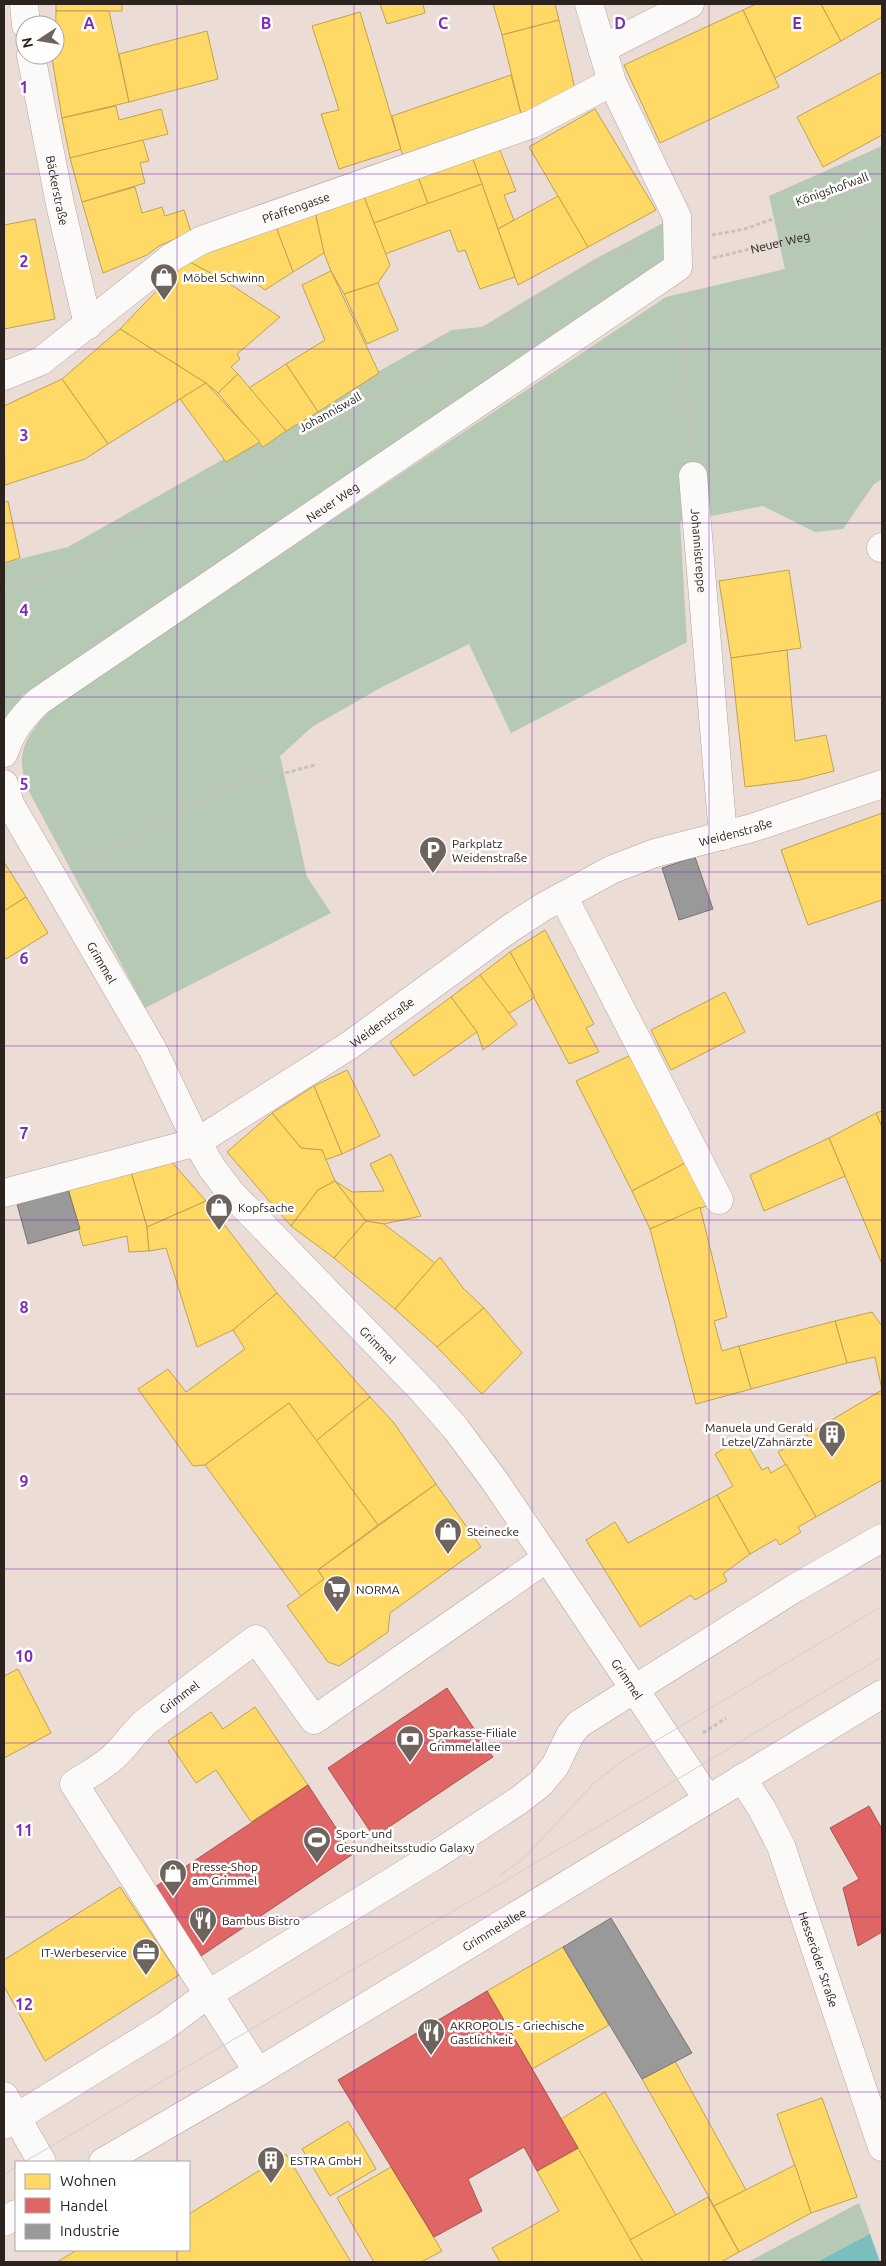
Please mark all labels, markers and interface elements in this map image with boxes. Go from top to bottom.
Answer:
text: A [83,14,95,32]
text: B [261,14,271,32]
text: C [438,14,448,32]
text: D [614,14,626,32]
text: E [792,14,802,32]
north arrow [15,15,65,65]
text: N [18,36,36,49]
text: 1 [19,78,29,96]
street label: Bäckerstraße [44,154,71,227]
street label: Königshofwall [794,170,870,208]
street label: Pfaffengasse [260,189,331,225]
street label: Neuer Weg [749,228,811,255]
text: 2 [19,252,29,270]
shop icon: Möbel Schwinn [149,262,179,301]
place label: Möbel Schwinn [183,271,265,284]
street label: Johanniswall [296,389,364,435]
text: 3 [19,426,29,444]
street label: Neuer Weg [304,479,361,524]
street label: Johannistreppe [689,508,709,593]
text: 4 [19,601,29,619]
text: 5 [19,775,29,793]
street label: Weidenstraße [697,815,774,848]
parking icon: Parkplatz Weidenstraße [418,835,448,874]
place label: Parkplatz Weidenstraße [452,837,527,864]
street label: Grimmel [85,939,119,985]
text: 6 [19,949,29,967]
street label: Weidenstraße [347,994,416,1049]
text: 7 [19,1124,29,1142]
shop icon: Kopfsache [204,1192,234,1231]
place label: Kopfsache [238,1201,294,1214]
text: 8 [19,1298,29,1316]
street label: Grimmel [357,1324,399,1366]
building icon: Manuela und Gerald Letzel/Zahnärzte [817,1419,847,1458]
place label: Manuela und Gerald Letzel/Zahnärzte [705,1421,813,1448]
text: 9 [19,1472,29,1490]
shop icon: Steinecke [433,1516,463,1555]
place label: Steinecke [467,1525,519,1538]
supermarket icon: NORMA [322,1574,352,1613]
place label: NORMA [356,1583,400,1596]
text: 10 [15,1647,33,1665]
street label: Grimmel [609,1656,646,1701]
street label: Grimmel [157,1678,201,1716]
bank icon: Sparkasse-Filiale Grimmelallee [395,1724,425,1763]
place label: Sparkasse-Filiale Grimmelallee [429,1726,517,1753]
text: 11 [15,1821,33,1839]
sports icon: Sport- und Gesundheitsstudio Galaxy [302,1825,332,1864]
place label: Sport- und Gesundheitsstudio Galaxy [336,1827,475,1854]
shop icon: Presse-Shop am Grimmel [158,1858,188,1897]
place label: Presse-Shop am Grimmel [192,1860,258,1887]
restaurant icon: Bambus Bistro [188,1905,218,1944]
street label: Grimmelallee [460,1905,528,1953]
street label: Hesseröder Straße [797,1910,841,2009]
place label: Bambus Bistro [222,1914,300,1927]
office icon: IT-Werbeservice [131,1937,161,1976]
place label: IT-Werbeservice [41,1946,127,1959]
text: 12 [15,1995,33,2013]
restaurant icon: AKROPOLIS - Griechische Gastlichkeit [416,2017,446,2056]
place label: AKROPOLIS - Griechische Gastlichkeit [450,2019,584,2046]
building icon: ESTRA GmbH [256,2145,286,2184]
place label: ESTRA GmbH [290,2154,362,2167]
legend [15,2161,190,2251]
text: Wohnen [60,2172,116,2189]
text: Handel [60,2197,108,2214]
text: Industrie [60,2222,120,2239]

